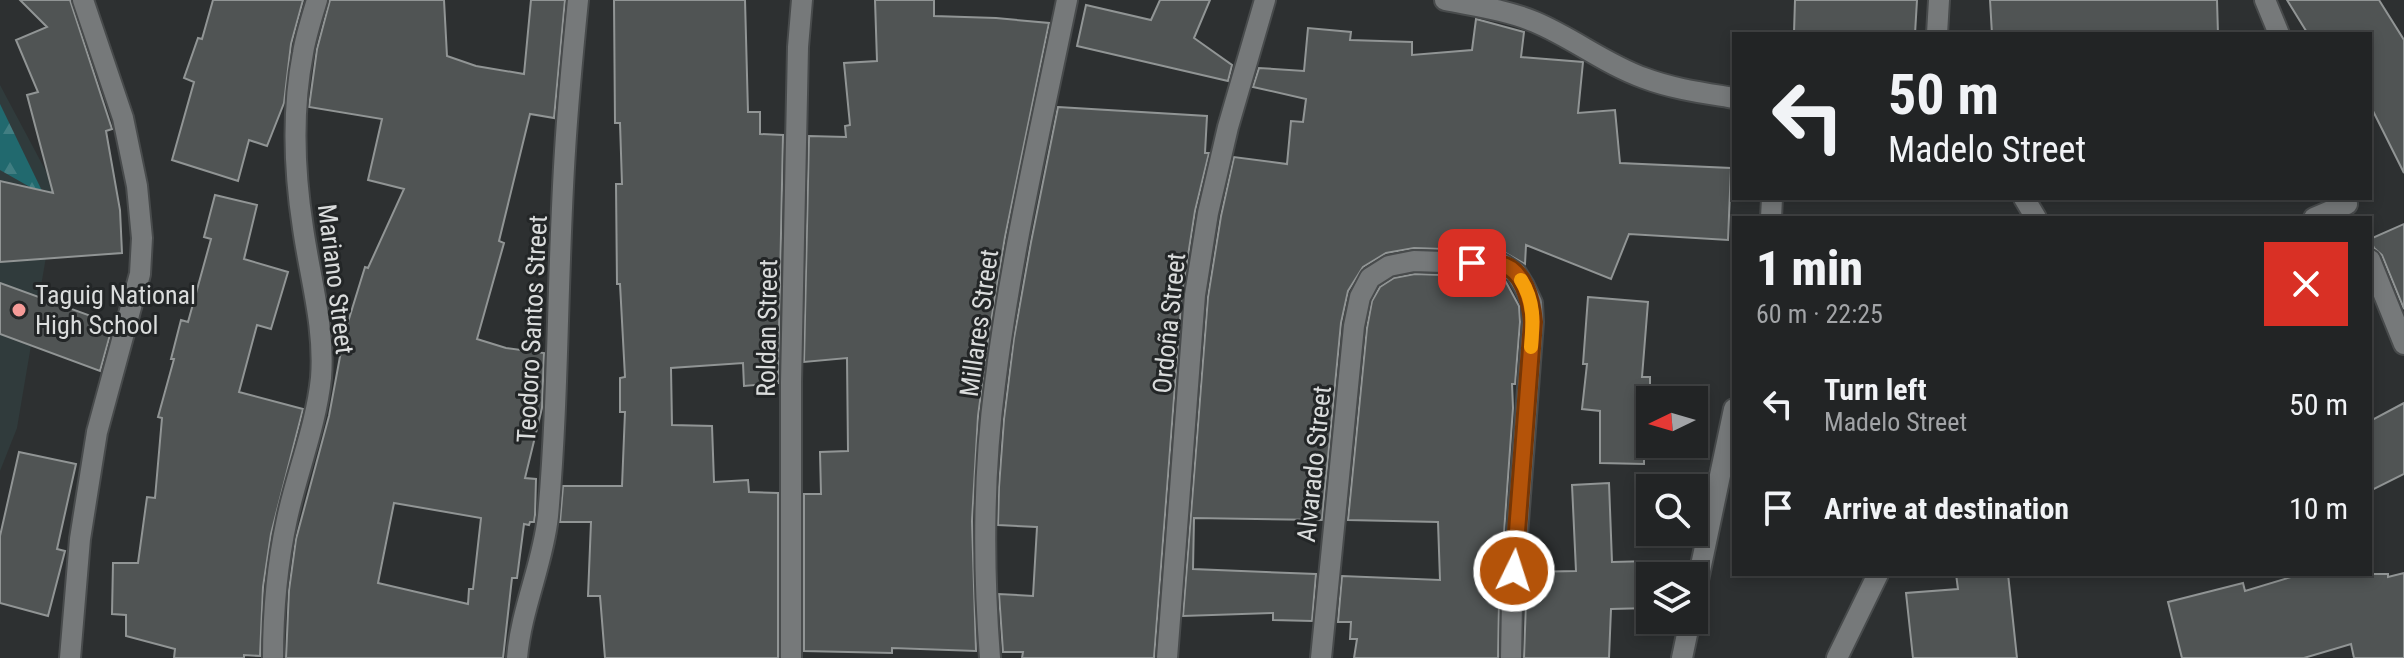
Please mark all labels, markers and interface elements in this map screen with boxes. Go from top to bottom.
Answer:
text: 50 m [1888,62,1999,128]
icon: left [1756,64,1860,168]
text: Madelo Street [1888,129,2086,171]
street label: Mariano Street [312,202,360,356]
street label: Teodoro Santos Street [511,214,553,444]
pin [1438,229,1506,297]
text: 1 min [1756,240,1863,297]
icon: arrive [1450,241,1494,285]
button: close [2264,242,2348,326]
street label: Millares Street [954,247,1004,399]
street label: Ordoña Street [1147,251,1191,395]
street label: Roldan Street [751,259,783,397]
place label: Taguig National High School [35,280,196,340]
text: 60 m · 22:25 [1756,299,1883,329]
marker: Taguig National High School [10,301,28,319]
text: Turn left [1824,372,1927,407]
icon: left [1756,382,1800,426]
street label: Alvarado Street [1291,384,1337,544]
north arrow [1636,386,1708,458]
map controls [1636,386,1708,634]
text: 50 m [2289,387,2348,422]
text: Madelo Street [1824,407,1967,437]
button: search [1636,474,1708,546]
icon: arrive [1756,486,1800,530]
text: Arrive at destination [1824,491,2069,526]
text: 10 m [2289,491,2348,526]
position arrow [1472,529,1556,613]
button: layers [1636,562,1708,634]

